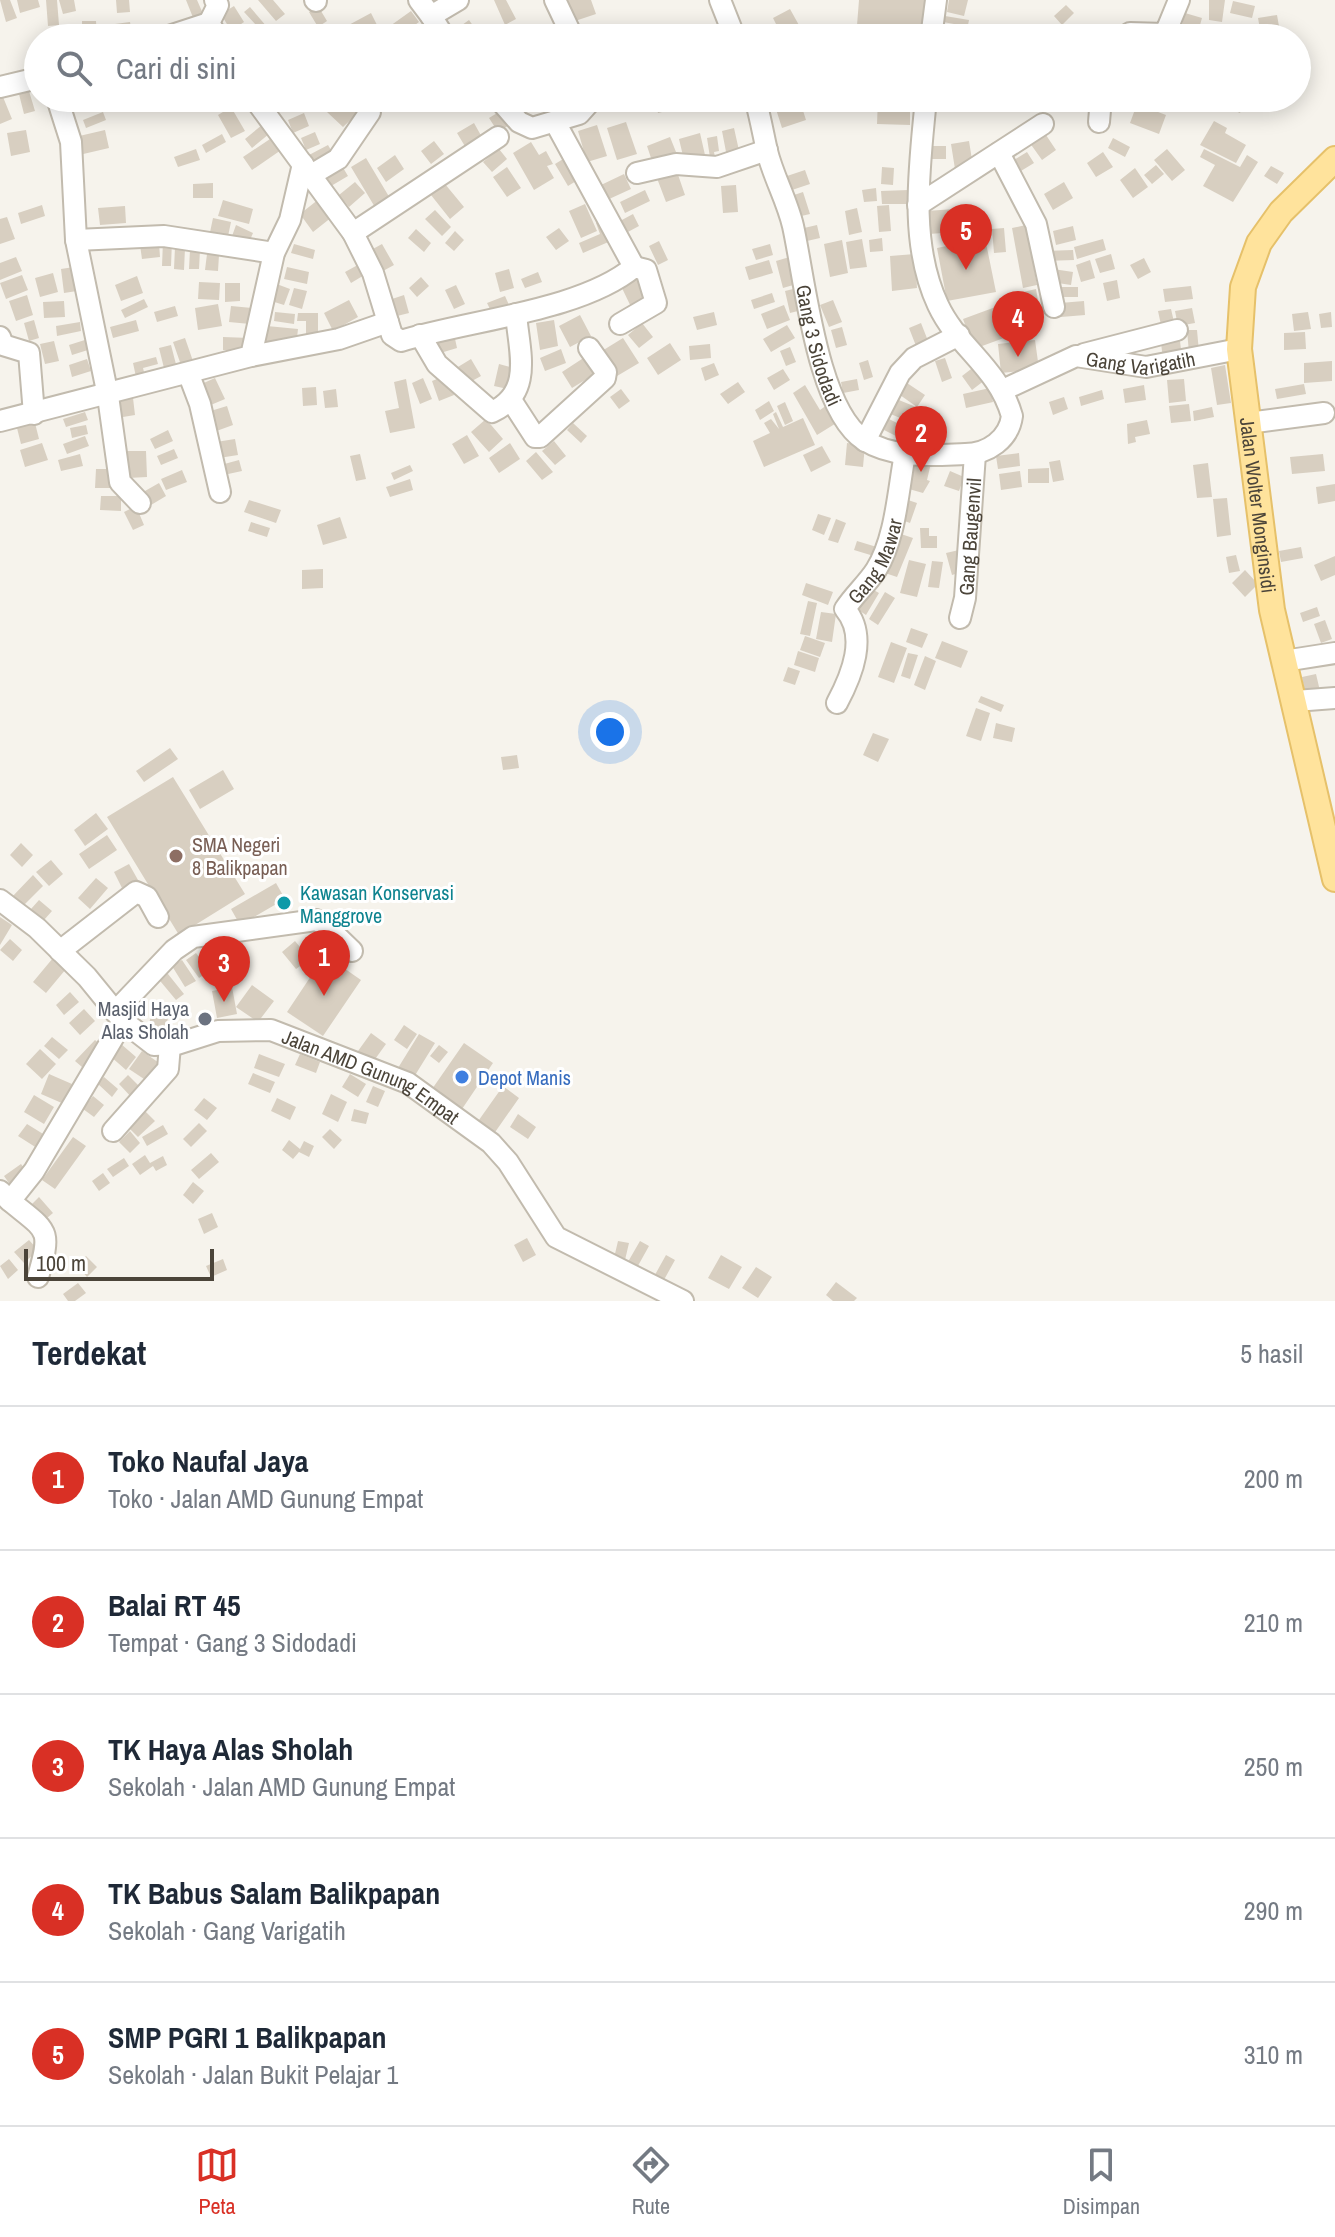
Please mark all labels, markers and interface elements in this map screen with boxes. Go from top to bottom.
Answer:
search box [24,24,1311,112]
icon: search [52,46,96,90]
text: Cari di sini [116,48,236,88]
pin: 5 [940,204,992,270]
street label: Gang 3 Sidodadi [791,283,849,410]
pin: 4 [992,291,1044,357]
street label: Gang Varigatih [1084,344,1197,381]
pin: 2 [895,406,947,472]
street label: Jalan Wolter Monginsidi [1234,416,1283,594]
street label: Gang Baugenvil [952,477,987,596]
street label: Gang Mawar [841,515,908,609]
your location [590,712,630,752]
place label: SMA Negeri 8 Balikpapan [192,831,288,881]
marker: SMA Negeri 8 Balikpapan [167,847,185,865]
place label: Kawasan Konservasi Manggrove [300,879,454,929]
marker: Kawasan Konservasi Manggrove [275,894,293,912]
pin: 1 [298,930,350,996]
pin: 3 [198,936,250,1002]
place label: Masjid Haya Alas Sholah [98,995,189,1045]
marker: Masjid Haya Alas Sholah [196,1010,214,1028]
street label: Jalan AMD Gunung Empat [279,1022,466,1130]
place label: Depot Manis [478,1064,571,1091]
marker: Depot Manis [453,1068,471,1086]
scale bar [24,1245,214,1281]
text: 100 m [36,1248,86,1278]
text: Terdekat [32,1330,146,1376]
text: 5 hasil [1240,1336,1303,1371]
text: Toko Naufal Jaya [108,1441,309,1481]
text: 1 [52,1461,64,1496]
text: 200 m [1244,1461,1303,1496]
text: Toko · Jalan AMD Gunung Empat [108,1481,423,1516]
text: Balai RT 45 [108,1585,241,1625]
text: 2 [52,1605,64,1640]
text: 210 m [1244,1605,1303,1640]
text: Tempat · Gang 3 Sidodadi [108,1625,357,1660]
text: TK Haya Alas Sholah [108,1729,353,1769]
text: 3 [52,1749,64,1784]
text: 250 m [1244,1749,1303,1784]
text: Sekolah · Jalan AMD Gunung Empat [108,1769,455,1804]
text: TK Babus Salam Balikpapan [108,1873,440,1913]
text: 4 [52,1893,64,1928]
text: 290 m [1244,1893,1303,1928]
text: Sekolah · Gang Varigatih [108,1913,346,1948]
text: SMP PGRI 1 Balikpapan [108,2017,387,2057]
text: 5 [52,2037,64,2072]
text: 310 m [1244,2037,1303,2072]
text: Sekolah · Jalan Bukit Pelajar 1 [108,2057,398,2092]
tab: Peta [195,2143,239,2221]
tab: Rute [629,2143,673,2221]
tab: Disimpan [1063,2143,1140,2221]

